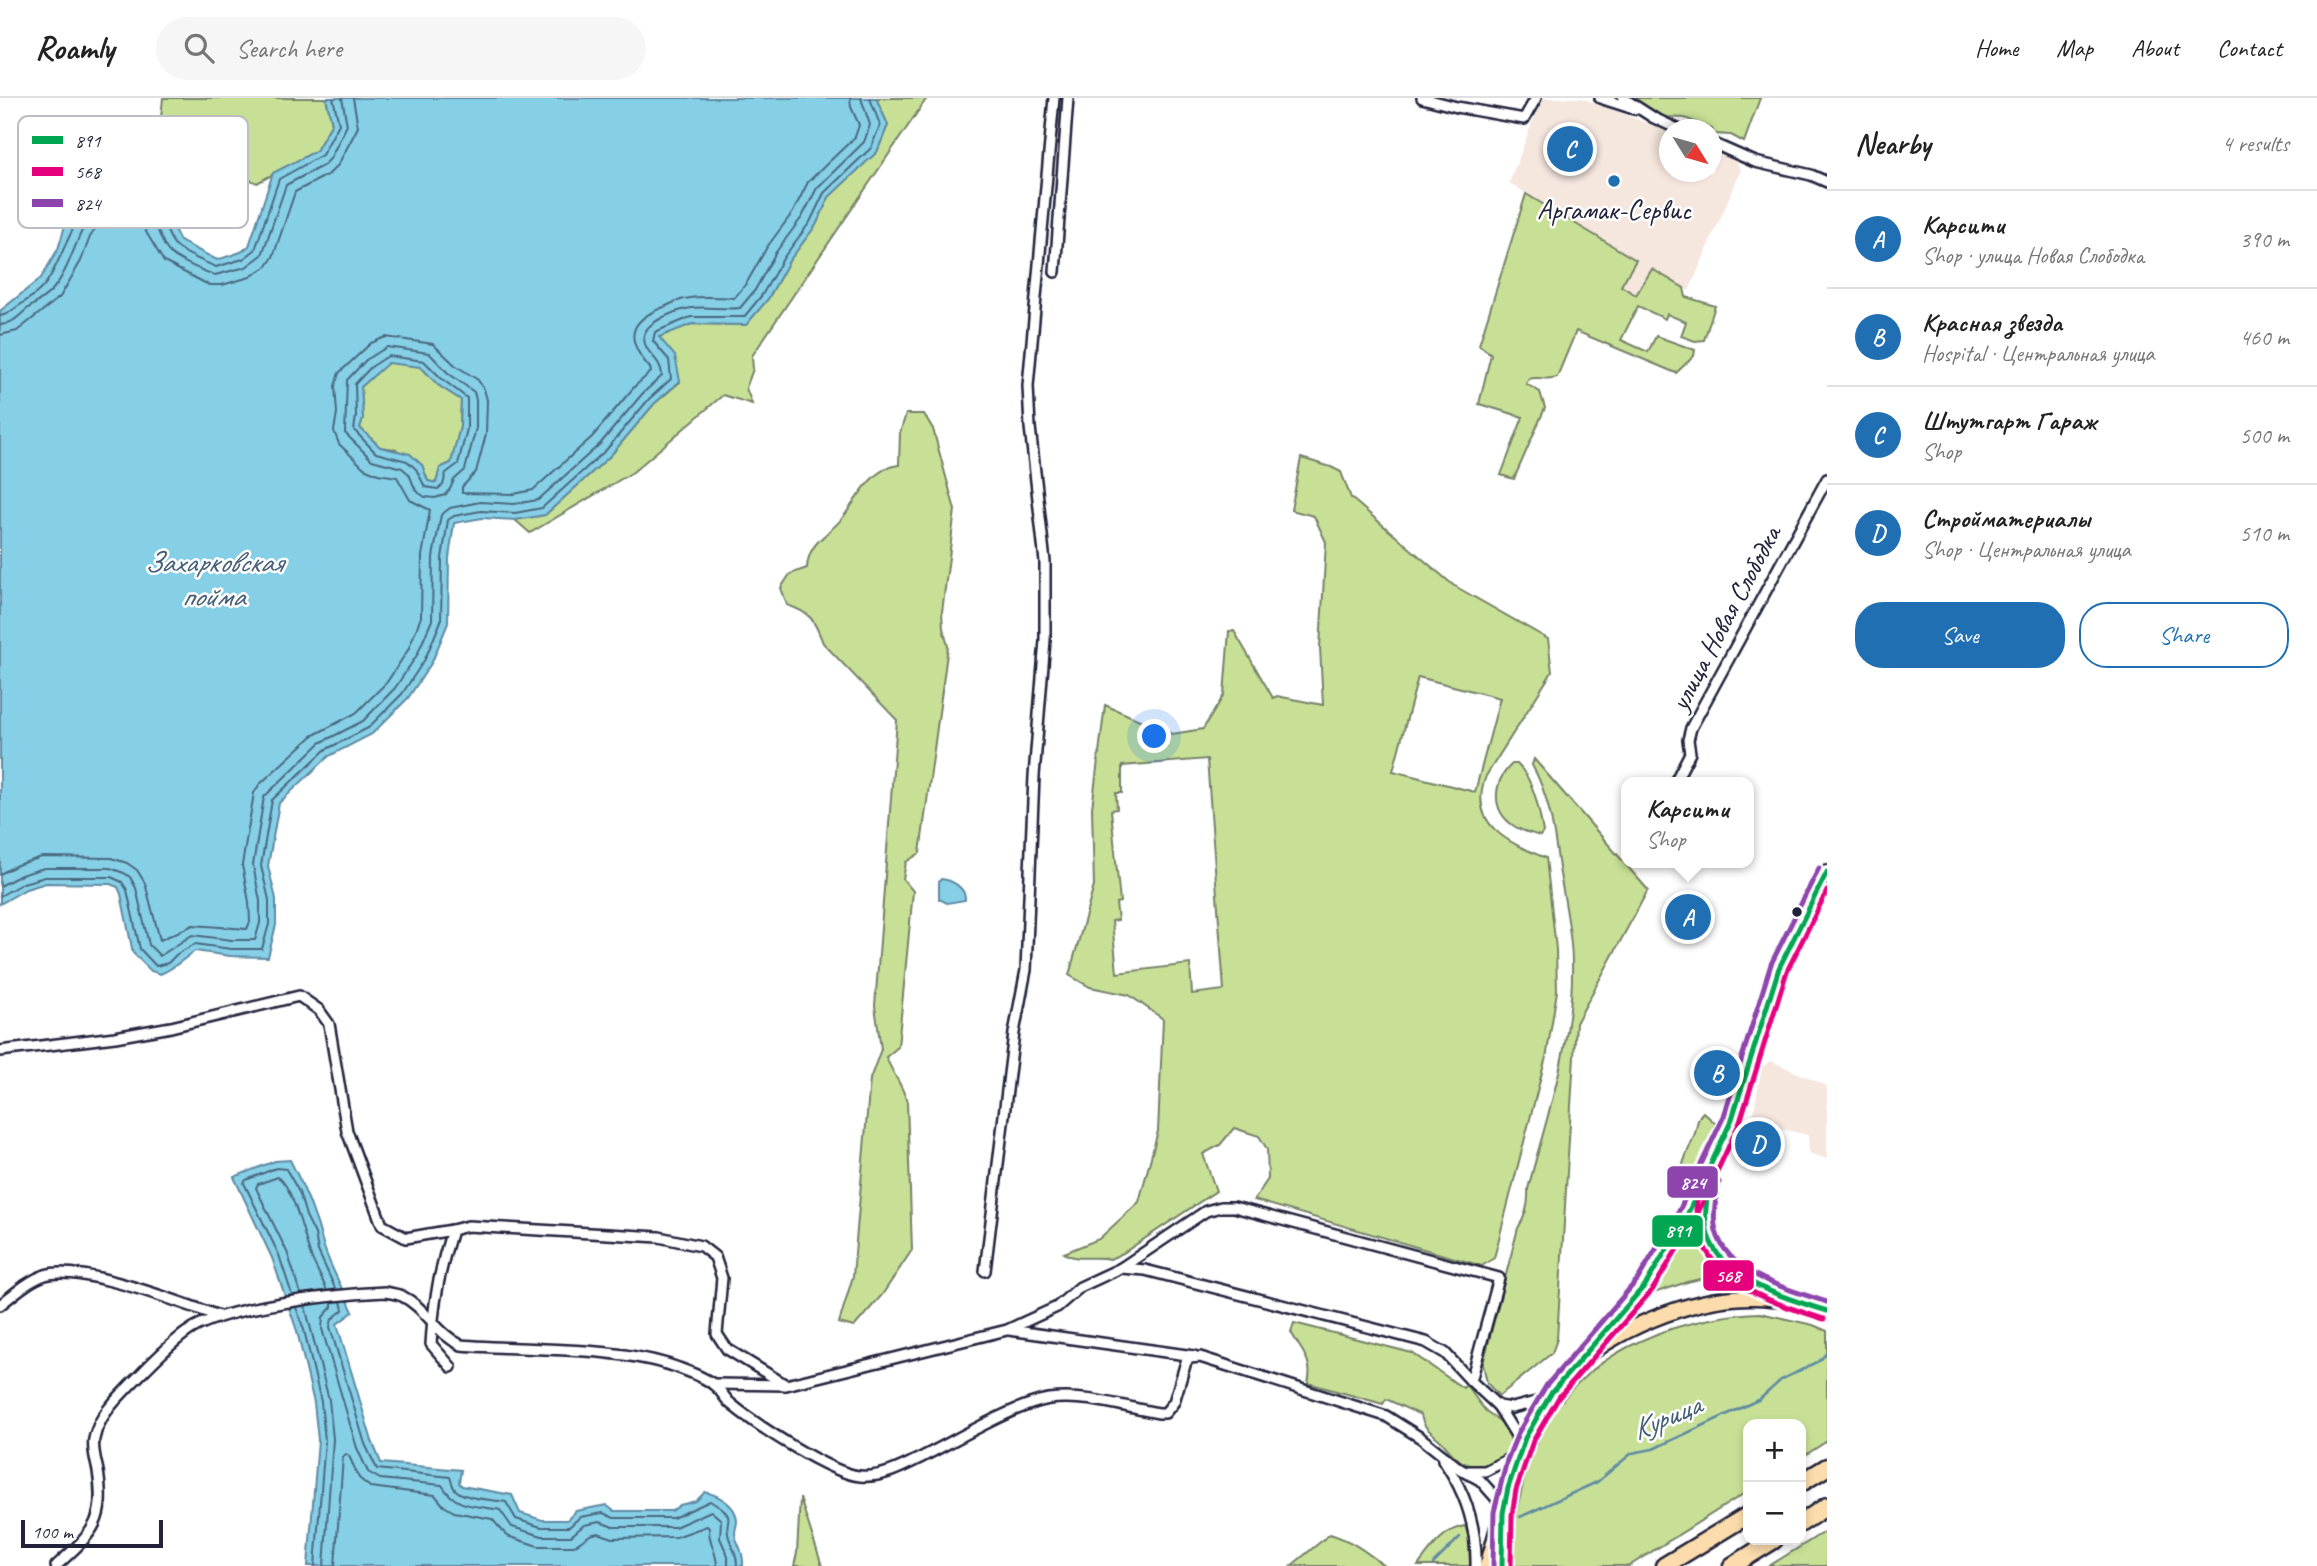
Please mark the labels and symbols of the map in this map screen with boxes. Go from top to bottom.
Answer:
legend [18,116,248,228]
north arrow [1659,119,1722,182]
pin: C [1547,123,1593,175]
text: 891 [75,129,102,153]
text: 568 [75,160,103,184]
marker: Аргамак-Сервис [1606,173,1622,189]
text: 824 [75,192,103,216]
place label: Аргамак-Сервис [1537,192,1693,227]
street label: улица Новая Слободка [1661,518,1789,718]
water label: Захарковская пойма [144,543,286,615]
your location [1137,719,1171,753]
pin: A [1665,891,1711,943]
unlabelled marker [1790,905,1804,919]
pin: B [1694,1047,1740,1099]
pin: D [1735,1118,1781,1170]
line badge: 824 [1666,1165,1719,1199]
text: 824 [1680,1171,1708,1195]
line badge: 891 [1651,1214,1704,1248]
text: 891 [1665,1219,1693,1243]
line badge: 568 [1702,1259,1755,1292]
text: 568 [1715,1264,1743,1288]
water label: Курица [1626,1384,1710,1448]
scale bar [21,1517,163,1549]

